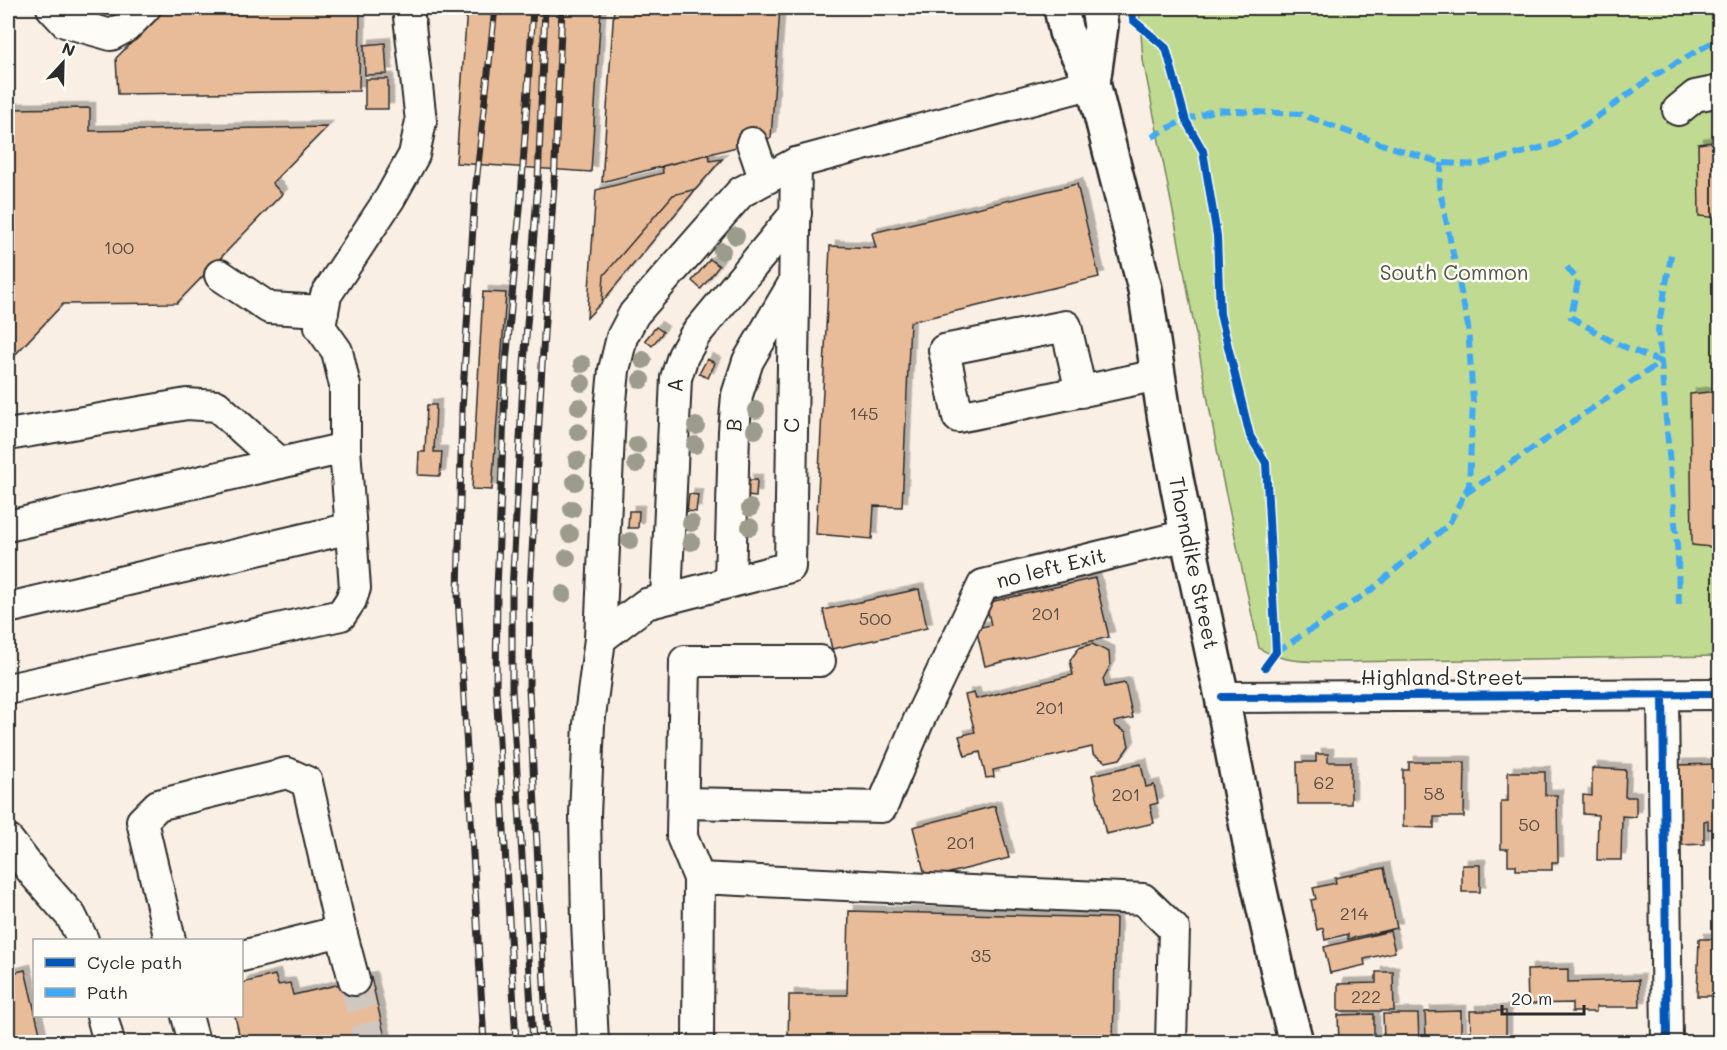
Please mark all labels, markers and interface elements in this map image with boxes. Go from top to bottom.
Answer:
north arrow [33,33,93,93]
text: N [59,37,78,61]
house number: 100 [104,235,134,259]
park label: South Common [1380,258,1528,285]
street label: A [660,377,688,393]
house number: 145 [849,401,879,425]
street label: B [719,417,747,433]
street label: C [777,418,804,433]
street label: Thorndike Street [1164,474,1226,651]
street label: no left Exit [993,540,1108,593]
house number: 201 [1031,601,1061,625]
house number: 500 [859,606,891,630]
street label: Highland Street [1361,663,1523,690]
house number: 201 [1035,695,1065,719]
house number: 62 [1314,770,1334,794]
house number: 58 [1423,781,1445,805]
house number: 201 [1111,782,1141,806]
house number: 50 [1518,812,1540,836]
house number: 201 [946,830,976,854]
house number: 214 [1340,901,1369,925]
legend [33,939,243,1017]
house number: 35 [970,943,992,967]
text: Cycle path [87,950,182,974]
scale bar [1502,978,1584,1016]
text: Path [87,980,127,1004]
house number: 222 [1351,984,1381,1008]
text: 20 m [1511,986,1552,1010]

